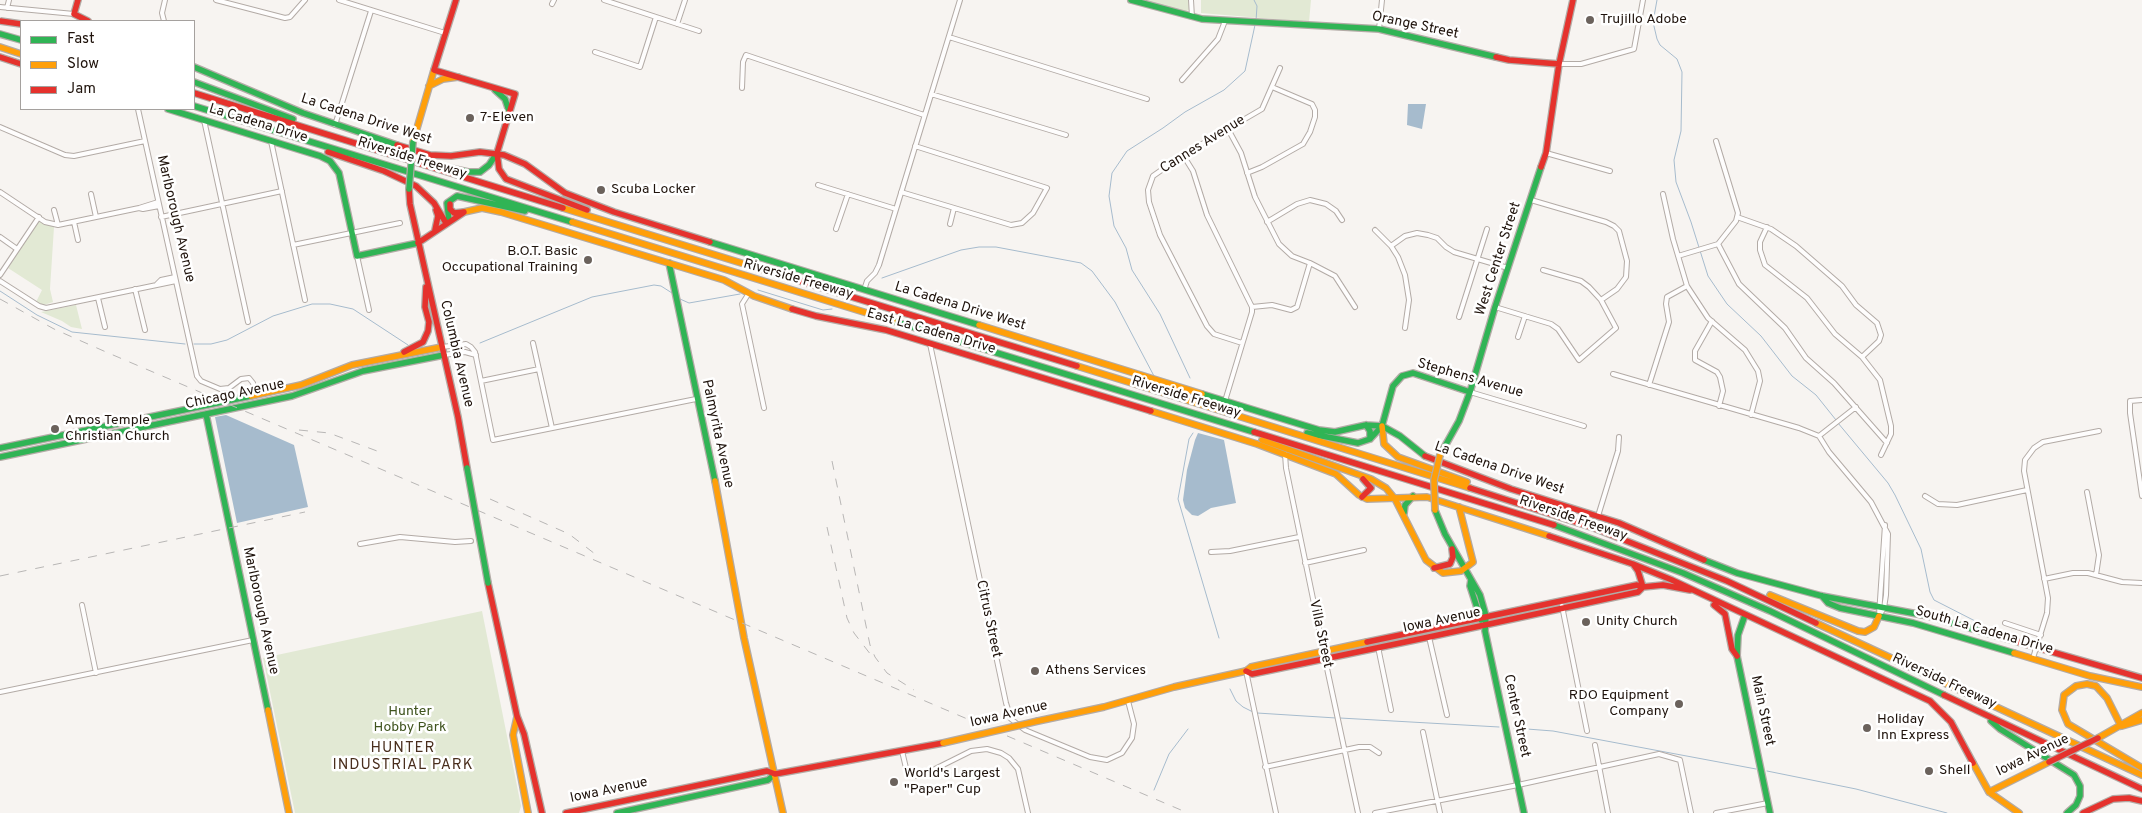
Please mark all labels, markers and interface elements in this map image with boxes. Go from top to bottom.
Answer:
street label: Orange Street [1370,9,1460,43]
place label: Trujillo Adobe [1600,12,1687,28]
marker: Trujillo Adobe [1584,14,1596,26]
legend [20,20,195,110]
text: Fast [67,30,95,49]
text: Slow [67,55,99,74]
text: Jam [67,80,96,99]
street label: La Cadena Drive West [299,91,433,149]
street label: La Cadena Drive [207,101,309,147]
place label: 7-Eleven [480,110,534,126]
marker: 7-Eleven [464,112,476,124]
street label: Cannes Avenue [1157,112,1249,178]
street label: Riverside Freeway [355,134,469,184]
street label: Marlborough Avenue [152,154,198,284]
place label: Scuba Locker [611,182,696,198]
marker: Scuba Locker [595,184,607,196]
street label: West Center Street [1473,200,1525,318]
place label: B.O.T. Basic Occupational Training [442,244,578,276]
marker: B.O.T. Basic Occupational Training [582,254,594,266]
street label: Riverside Freeway [741,256,855,304]
street label: La Cadena Drive West [892,279,1028,335]
street label: Columbia Avenue [436,299,476,409]
street label: East La Cadena Drive [865,306,997,358]
street label: Stephens Avenue [1415,356,1525,402]
street label: Riverside Freeway [1129,373,1243,423]
street label: Chicago Avenue [184,376,286,414]
street label: Palmyrita Avenue [697,378,737,490]
place label: Amos Temple Christian Church [65,413,170,446]
marker: Amos Temple Christian Church [49,423,61,435]
street label: La Cadena Drive West [1432,439,1566,499]
street label: Riverside Freeway [1517,493,1629,545]
street label: Marlborough Avenue [238,546,282,676]
street label: Citrus Street [972,579,1004,659]
street label: Villa Street [1305,598,1335,670]
street label: South La Cadena Drive [1913,603,2055,659]
street label: Iowa Avenue [1402,605,1482,637]
place label: Unity Church [1596,614,1678,630]
marker: Unity Church [1580,616,1592,628]
street label: Riverside Freeway [1889,650,1999,714]
place label: Athens Services [1045,663,1146,679]
marker: Athens Services [1029,665,1041,677]
street label: Center Street [1499,673,1533,759]
street label: Main Street [1746,674,1778,748]
place label: RDO Equipment Company [1569,688,1669,720]
street label: Iowa Avenue [969,698,1049,732]
marker: RDO Equipment Company [1673,698,1685,710]
park label: Hunter Hobby Park [374,704,446,736]
place label: Holiday Inn Express [1877,712,1949,744]
marker: Holiday Inn Express [1861,722,1873,734]
street label: Iowa Avenue [1994,731,2072,781]
district label: HUNTER INDUSTRIAL PARK [331,740,475,775]
place label: Shell [1939,763,1970,779]
marker: Shell [1923,765,1935,777]
place label: World's Largest "Paper" Cup [904,766,1000,799]
street label: Iowa Avenue [569,775,649,807]
marker: World's Largest "Paper" Cup [888,776,900,788]

